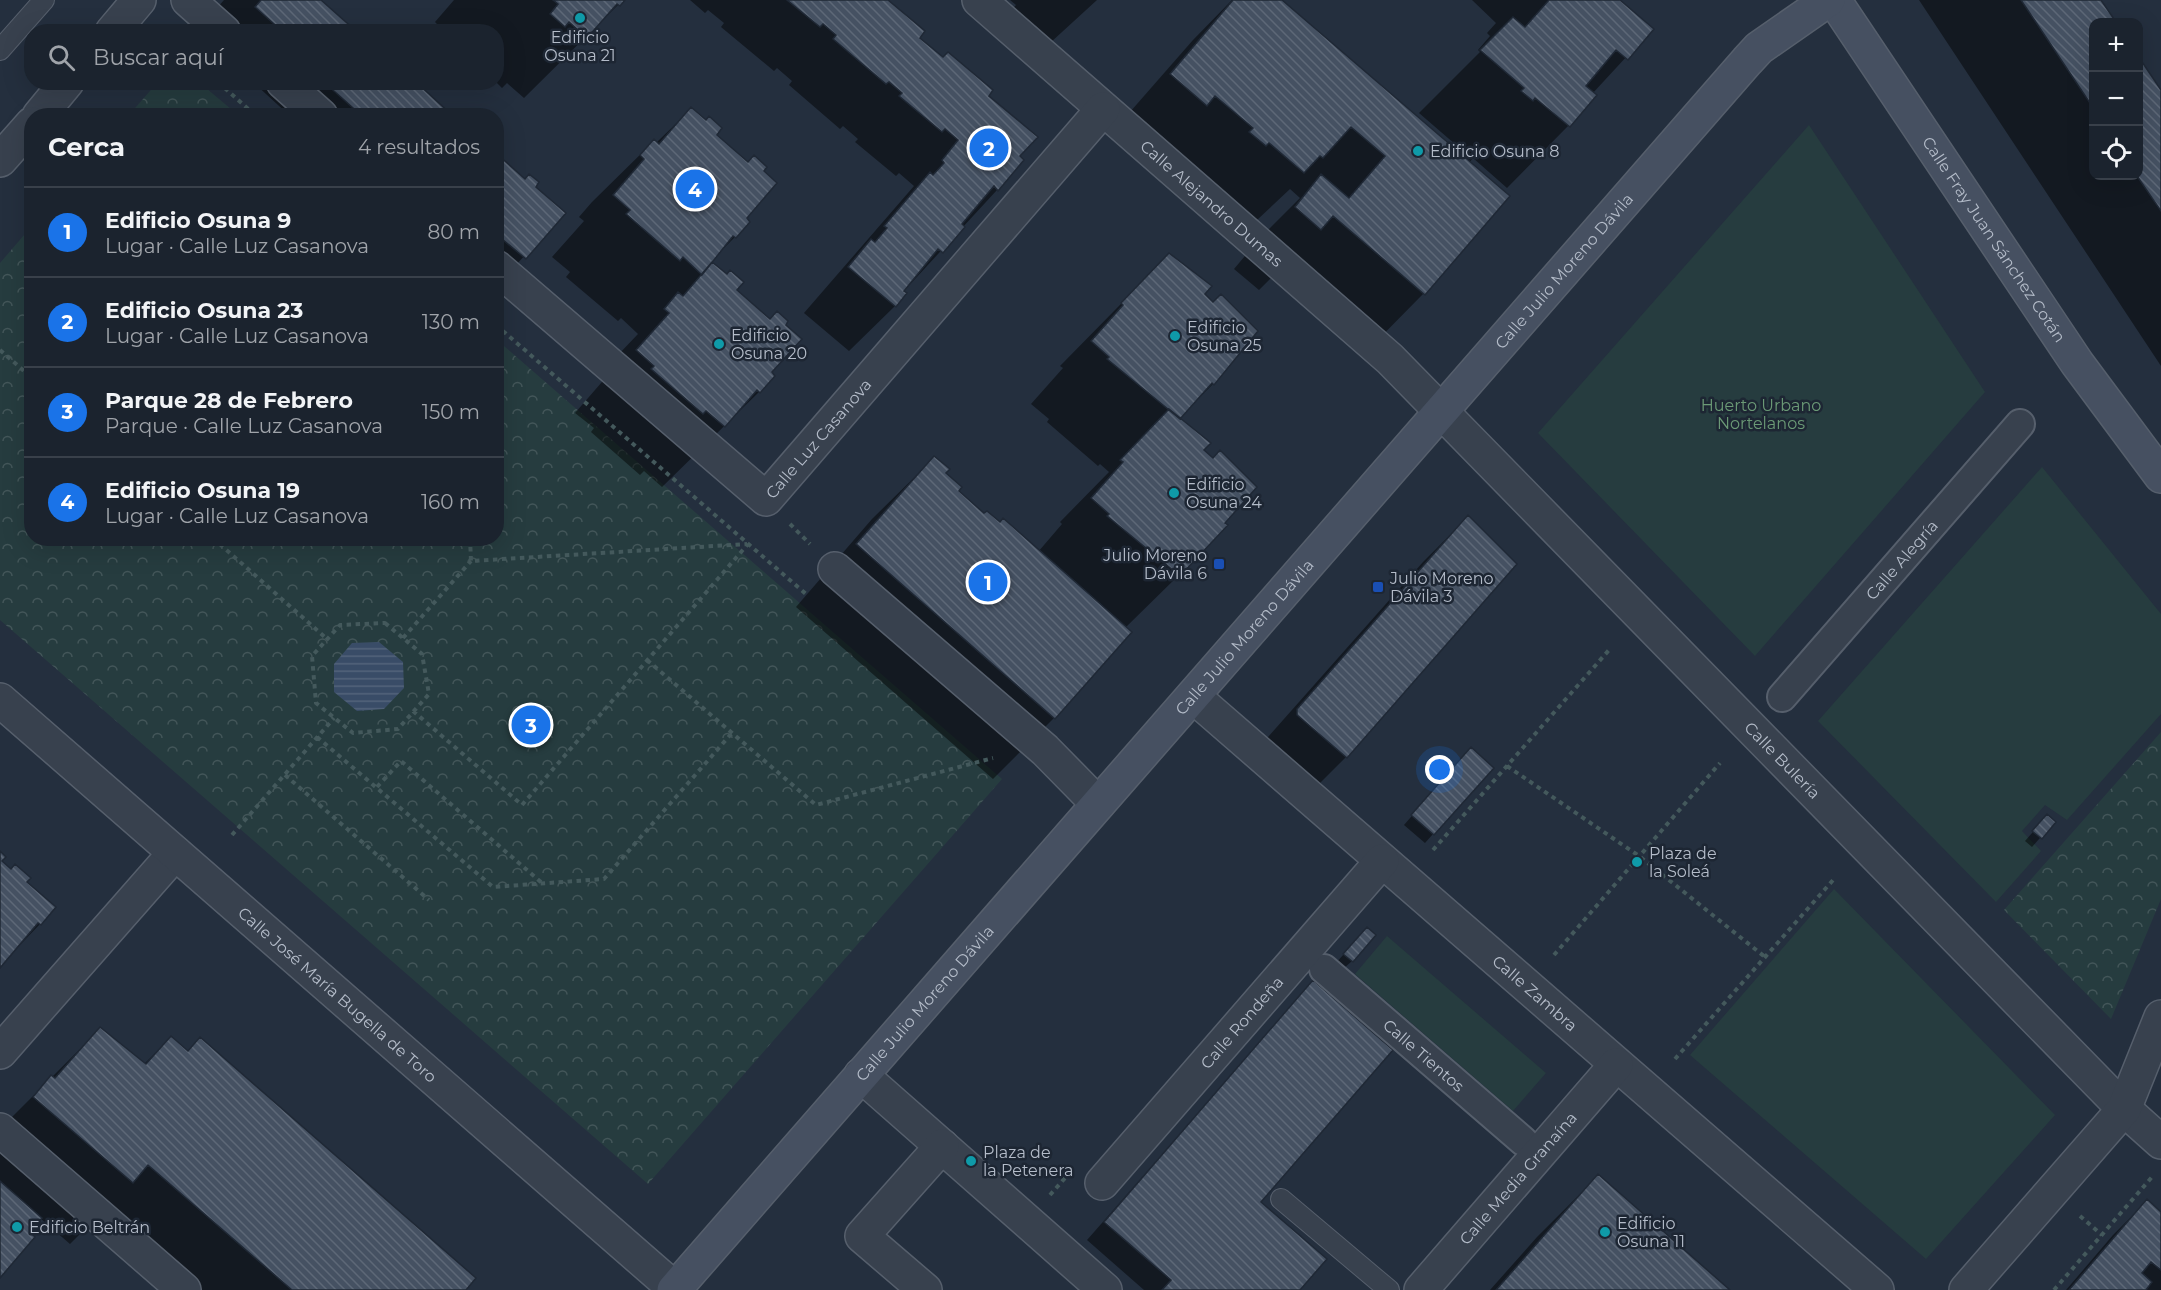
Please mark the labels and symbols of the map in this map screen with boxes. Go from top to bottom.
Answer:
marker: Edificio Osuna 21 [573,11,587,25]
place label: Edificio Osuna 21 [544,28,616,65]
pin: 2 [970,126,1008,170]
street label: Calle Fray Juan Sánchez Cotán [1918,133,2069,346]
street label: Calle Alejandro Dumas [1136,136,1287,271]
place label: Edificio Osuna 8 [1430,142,1559,161]
marker: Edificio Osuna 8 [1411,144,1425,158]
pin: 4 [676,166,714,212]
street label: Calle Julio Moreno Dávila [1491,189,1637,353]
place label: Edificio Osuna 25 [1187,318,1262,355]
place label: Edificio Osuna 20 [731,326,807,363]
marker: Edificio Osuna 25 [1168,329,1182,343]
marker: Edificio Osuna 20 [712,337,726,351]
street label: Calle Luz Casanova [762,375,876,503]
park label: Huerto Urbano Nortelanos [1701,396,1821,433]
place label: Edificio Osuna 24 [1186,475,1262,512]
marker: Edificio Osuna 24 [1167,486,1181,500]
street label: Calle Alegría [1862,516,1942,604]
place label: Julio Moreno Dávila 6 [1102,546,1207,583]
street label: Calle Julio Moreno Dávila [1172,555,1318,719]
marker: Julio Moreno Dávila 6 [1212,557,1226,571]
pin: 1 [968,560,1008,604]
place label: Julio Moreno Dávila 3 [1389,569,1494,606]
marker: Julio Moreno Dávila 3 [1371,580,1385,594]
pin: 3 [512,702,550,748]
street label: Calle Bulería [1740,718,1824,803]
your location [1425,755,1454,784]
place label: Plaza de la Soleá [1649,844,1717,881]
marker: Plaza de la Soleá [1630,855,1644,869]
street label: Calle José María Bugella de Toro [234,903,440,1087]
street label: Calle Julio Moreno Dávila [852,922,998,1085]
street label: Calle Zambra [1488,951,1581,1035]
street label: Calle Rondeña [1197,972,1288,1073]
street label: Calle Tientos [1379,1015,1468,1096]
street label: Calle Media Granaína [1456,1108,1581,1249]
place label: Plaza de la Petenera [983,1143,1073,1180]
marker: Plaza de la Petenera [964,1154,978,1168]
place label: Edificio Osuna 11 [1617,1214,1685,1251]
place label: Edificio Beltrán [29,1218,150,1237]
marker: Edificio Beltrán [10,1220,24,1234]
marker: Edificio Osuna 11 [1598,1225,1612,1239]

